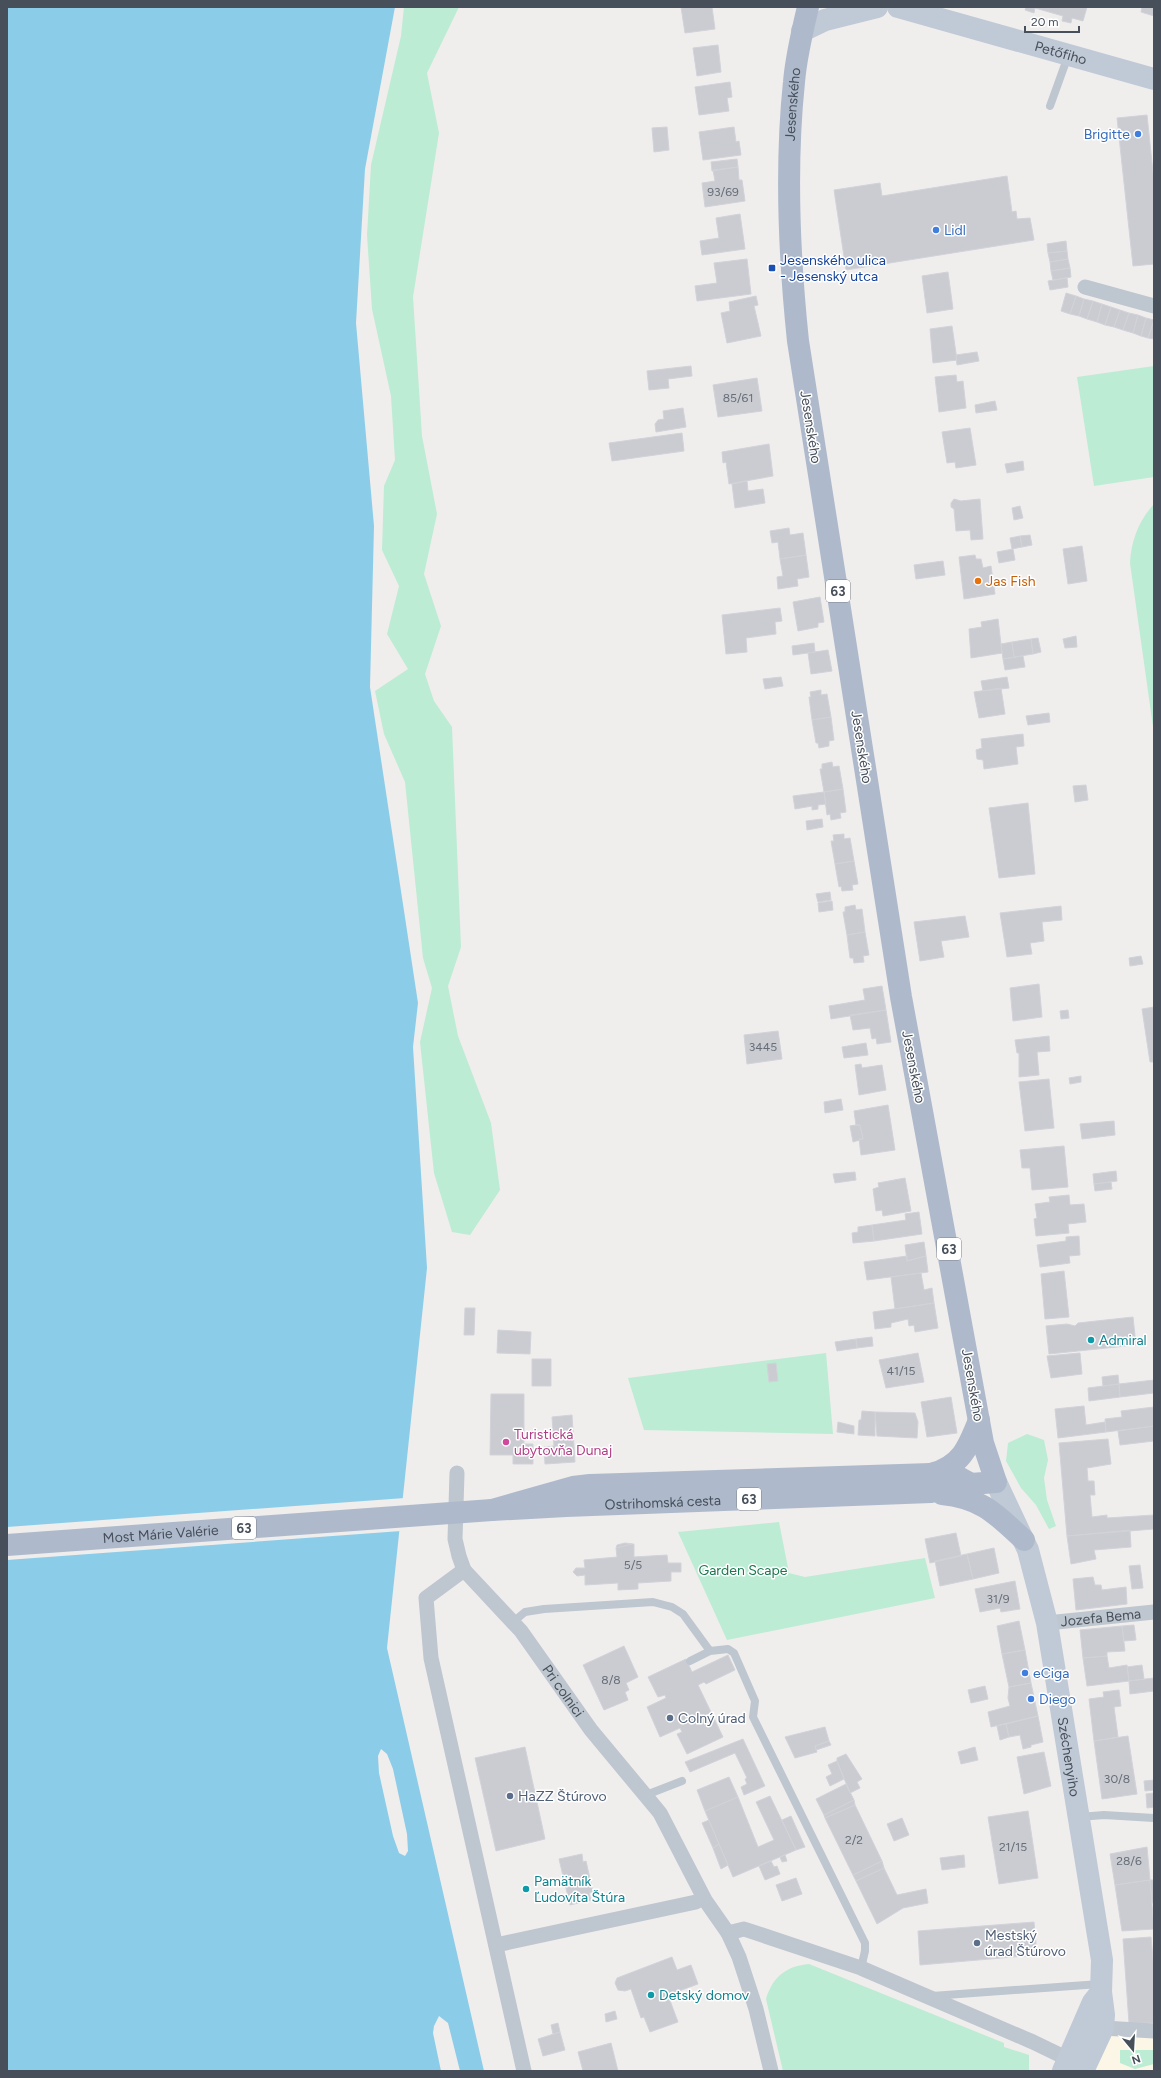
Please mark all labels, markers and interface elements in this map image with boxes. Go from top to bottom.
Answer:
scale bar [1025,8,1079,34]
text: 20 m [1031,15,1059,29]
street label: Petőfiho [1033,38,1089,69]
street label: Jesenského [782,67,804,141]
place label: Brigitte [1084,126,1130,143]
marker: Brigitte [1133,129,1143,139]
house number: 93/69 [707,185,739,199]
place label: Lidl [944,222,966,239]
marker: Lidl [931,225,941,235]
place label: Jesenského ulica - Jesenský utca [780,252,886,285]
marker: Jesenského ulica - Jesenský utca [767,263,777,273]
street label: Jesenského [796,389,825,465]
house number: 85/61 [723,391,753,405]
place label: Jas Fish [986,573,1036,590]
marker: Jas Fish [973,576,983,586]
road number: 63 [826,580,850,602]
street label: Jesenského [847,709,876,785]
street label: Jesenského [898,1029,929,1105]
house number: 3445 [749,1040,777,1054]
road number: 63 [937,1238,961,1260]
place label: Admiral [1099,1332,1147,1349]
marker: Admiral [1086,1335,1096,1345]
street label: Jesenského [958,1347,987,1423]
house number: 41/15 [887,1364,916,1378]
place label: Turistická ubytovňa Dunaj [514,1426,612,1459]
marker: Turistická ubytovňa Dunaj [501,1437,511,1447]
road number: 63 [737,1488,761,1510]
street label: Ostrihomská cesta [604,1492,721,1514]
road number: 63 [232,1517,256,1539]
street label: Most Márie Valérie [102,1522,219,1547]
house number: 5/5 [624,1558,642,1572]
park label: Garden Scape [699,1562,788,1579]
house number: 31/9 [987,1592,1010,1606]
street label: Jozefa Bema [1060,1605,1142,1631]
street label: Pri colnici [539,1662,587,1721]
place label: eCiga [1033,1665,1069,1682]
marker: eCiga [1020,1668,1030,1678]
house number: 8/8 [601,1673,621,1687]
place label: Diego [1039,1691,1076,1708]
marker: Diego [1026,1694,1036,1704]
place label: Colný úrad [678,1710,746,1727]
marker: Colný úrad [665,1713,675,1723]
street label: Széchenyiho [1053,1716,1083,1798]
house number: 30/8 [1104,1772,1130,1786]
place label: HaZZ Štúrovo [518,1788,607,1805]
marker: HaZZ Štúrovo [505,1791,515,1801]
house number: 2/2 [845,1833,863,1847]
house number: 21/15 [999,1840,1027,1854]
house number: 28/6 [1116,1854,1142,1868]
place label: Pamätník Ľudovíta Štúra [534,1873,625,1906]
marker: Pamätník Ľudovíta Štúra [521,1884,531,1894]
place label: Mestský úrad Štúrovo [985,1927,1066,1960]
marker: Mestský úrad Štúrovo [972,1938,982,1948]
place label: Detský domov [659,1987,750,2004]
marker: Detský domov [646,1990,656,2000]
north arrow [1113,2030,1153,2070]
text: N [1130,2052,1142,2067]

